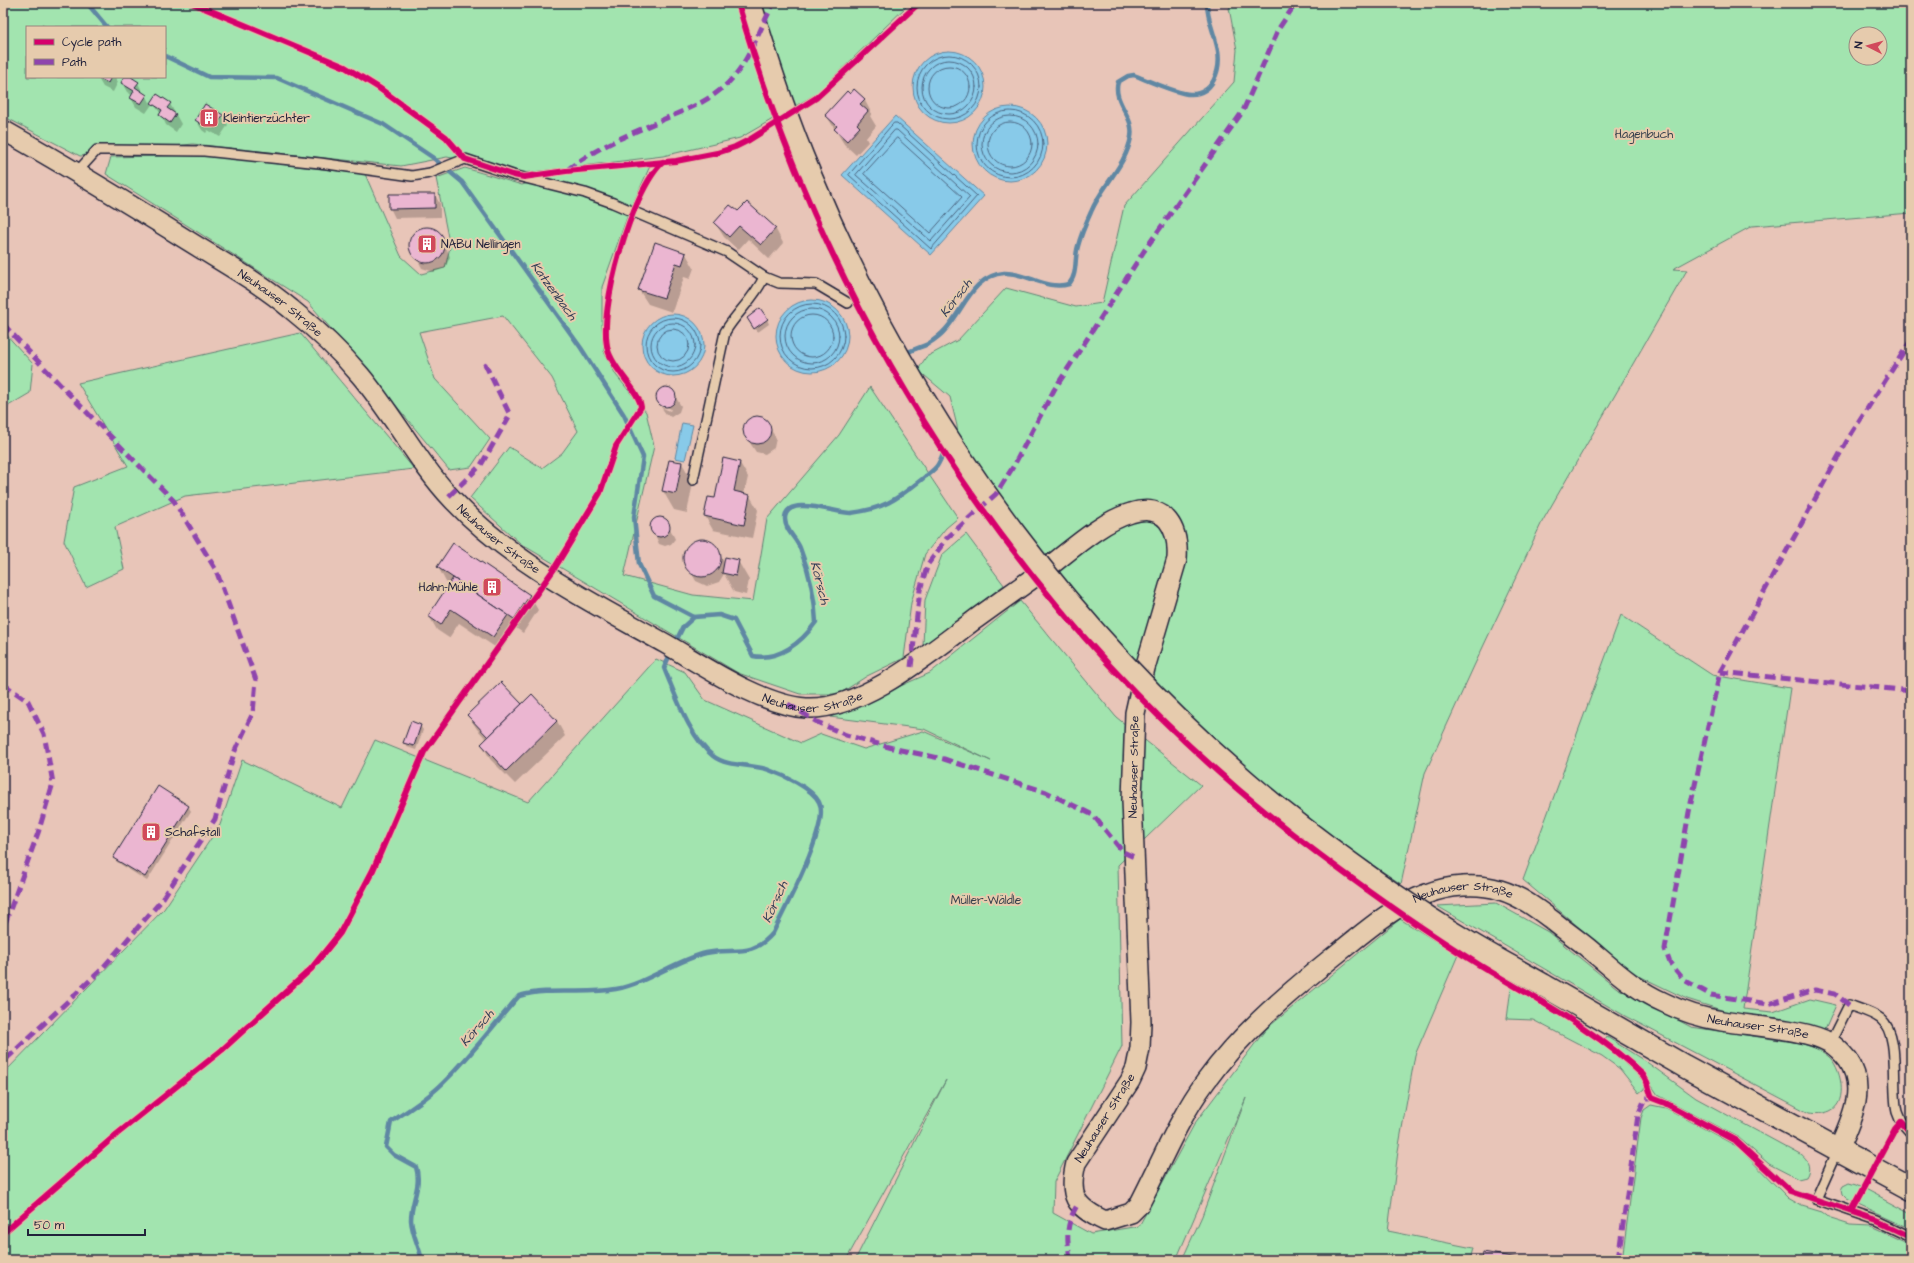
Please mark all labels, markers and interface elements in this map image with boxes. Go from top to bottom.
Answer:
legend [26,26,166,78]
north arrow [1848,26,1888,66]
text: Cycle path [62,34,121,52]
text: N [1851,41,1866,49]
text: Path [62,54,87,71]
building icon: Kleintierzüchter [198,107,220,129]
place label: Kleintierzüchter [223,110,310,127]
park label: Hagenbuch [1615,126,1673,144]
building icon: NABU Nellingen [416,233,438,255]
place label: NABU Nellingen [441,236,521,254]
water label: Katzenbach [527,258,582,324]
street label: Neuhauser Straße [235,265,327,341]
water label: Körsch [936,275,977,321]
street label: Neuhauser Straße [453,500,544,578]
water label: Körsch [806,560,834,607]
building icon: Hahn-Mühle [481,576,503,598]
place label: Hahn-Mühle [419,579,478,596]
street label: Neuhauser Straße [760,687,866,717]
street label: Neuhauser Straße [1125,715,1143,818]
building icon: Schafstall [140,821,162,843]
place label: Schafstall [165,824,220,841]
street label: Neuhauser Straße [1410,877,1517,907]
water label: Körsch [758,878,792,926]
park label: Müller-Wäldle [951,892,1022,909]
water label: Körsch [456,1005,498,1050]
street label: Neuhauser Straße [1706,1010,1811,1043]
street label: Neuhauser Straße [1071,1070,1140,1166]
scale bar [28,1211,145,1237]
text: 50 m [34,1217,65,1234]

